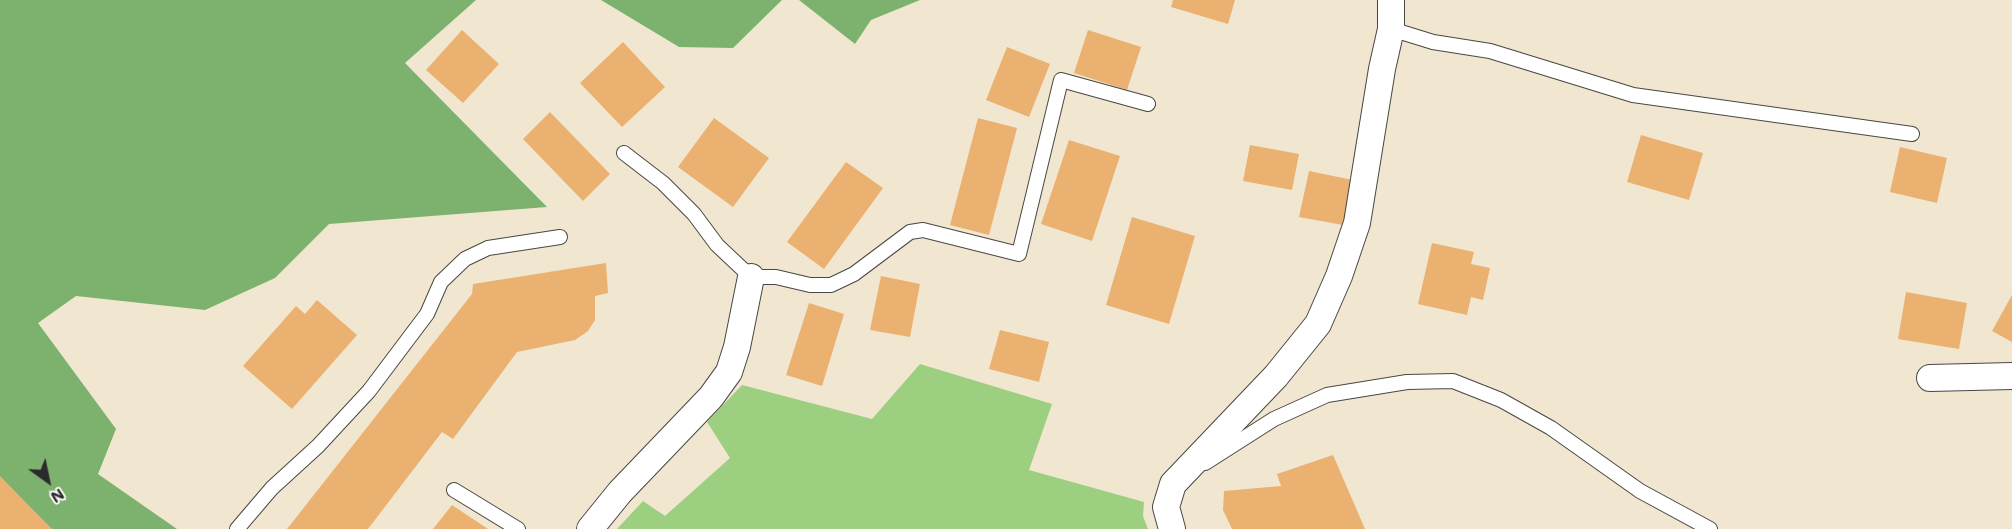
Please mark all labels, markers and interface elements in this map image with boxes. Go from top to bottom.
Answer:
north arrow [18,451,78,511]
text: N [47,484,69,509]

